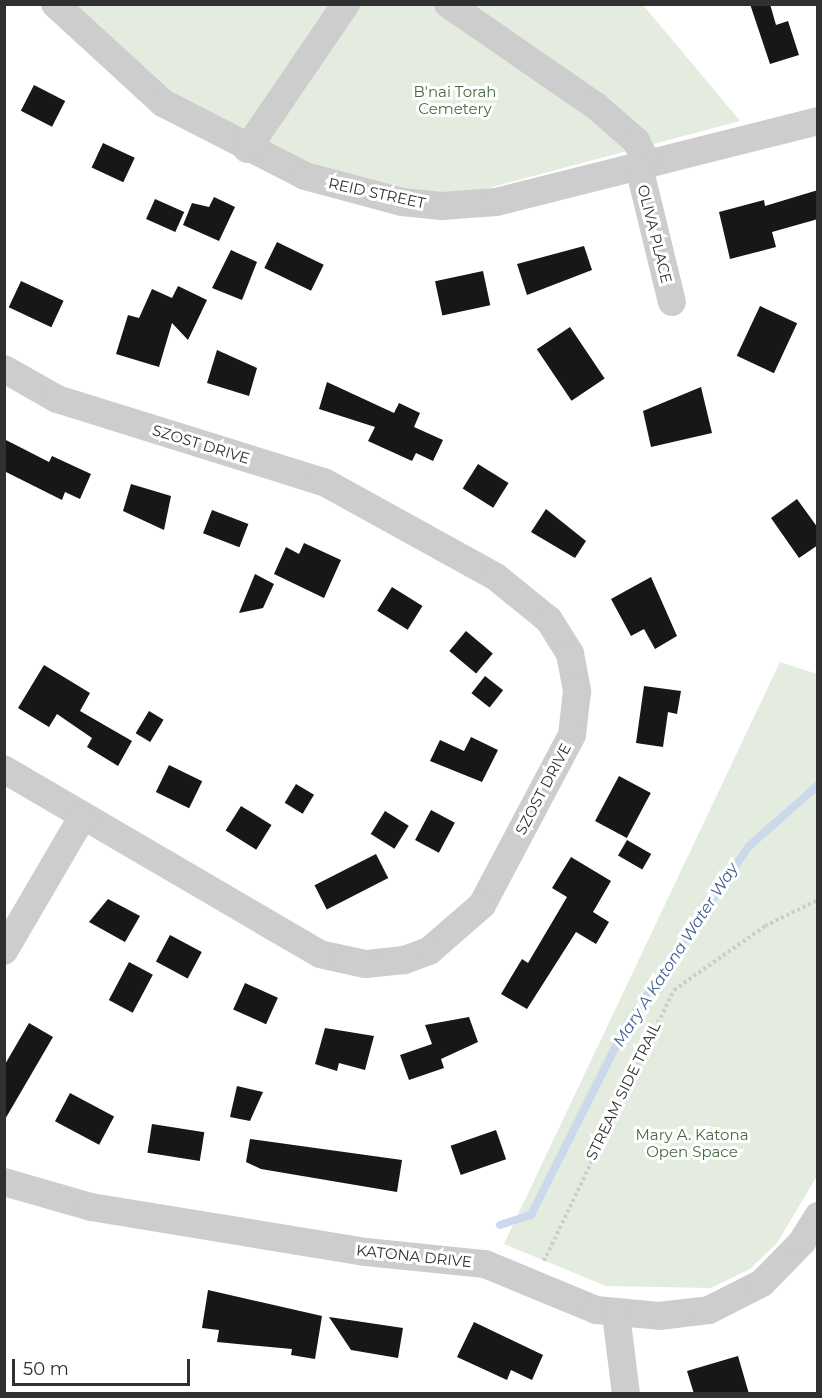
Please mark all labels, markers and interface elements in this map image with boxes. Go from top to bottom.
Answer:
park label: B'nai Torah Cemetery [414,82,496,117]
street label: REID STREET [327,174,427,212]
street label: OLIVA PLACE [634,183,676,285]
street label: SZOST DRIVE [150,421,252,467]
street label: SZOST DRIVE [511,740,575,838]
water label: Mary A Katona Water Way [609,860,743,1050]
street label: STREAM SIDE TRAIL [582,1019,664,1163]
park label: Mary A. Katona Open Space [635,1125,749,1160]
street label: KATONA DRIVE [355,1241,473,1271]
scale bar [15,1347,194,1385]
text: 50 m [23,1358,69,1380]

